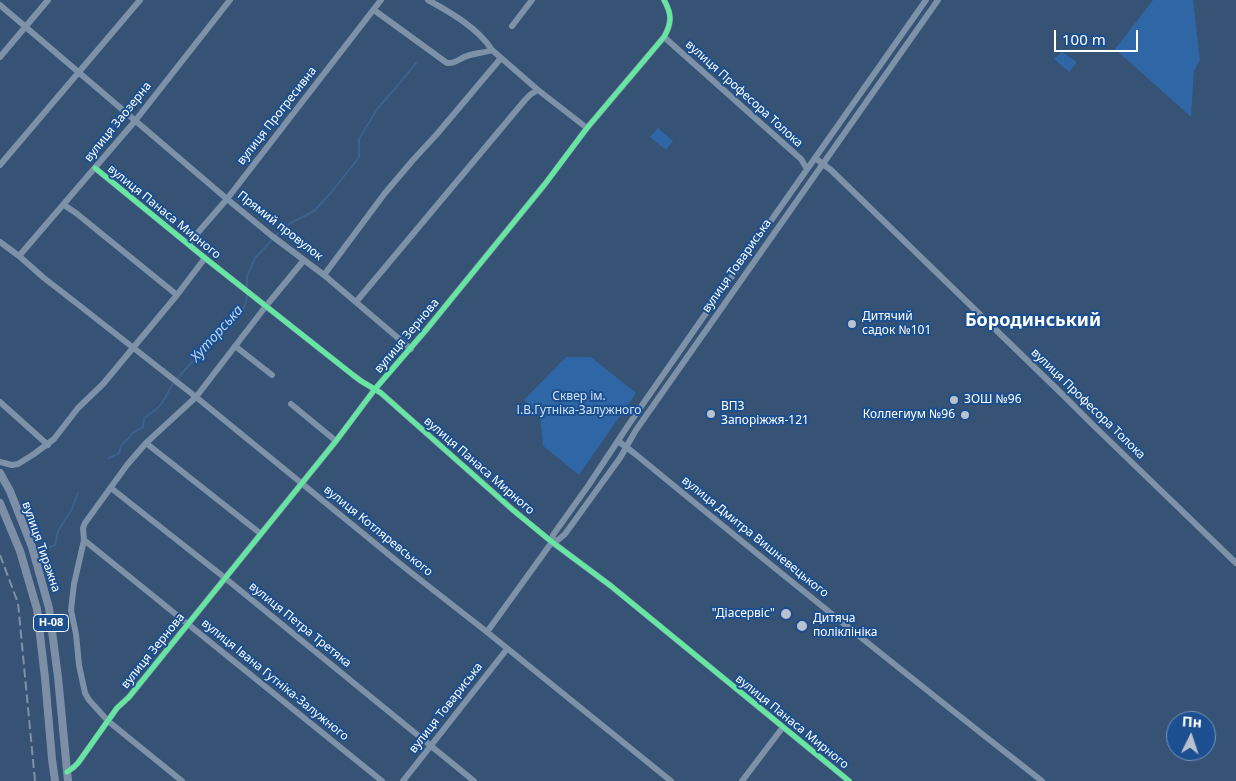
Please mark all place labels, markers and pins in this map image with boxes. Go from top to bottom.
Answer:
place label: Дитячий садок №101 [862,310,931,338]
marker: Дитячий садок №101 [846,318,858,330]
place label: ЗОШ №96 [964,393,1022,407]
marker: ЗОШ №96 [948,394,960,406]
place label: ВПЗ Запоріжжя-121 [721,400,809,428]
marker: ВПЗ Запоріжжя-121 [705,408,717,420]
place label: Коллегиум №96 [863,408,955,422]
marker: Коллегиум №96 [959,409,971,421]
place label: "Діасервіс" [712,607,775,621]
marker: "Діасервіс" [779,607,793,621]
place label: Дитяча поліклініка [813,612,877,640]
marker: Дитяча поліклініка [795,619,809,633]

